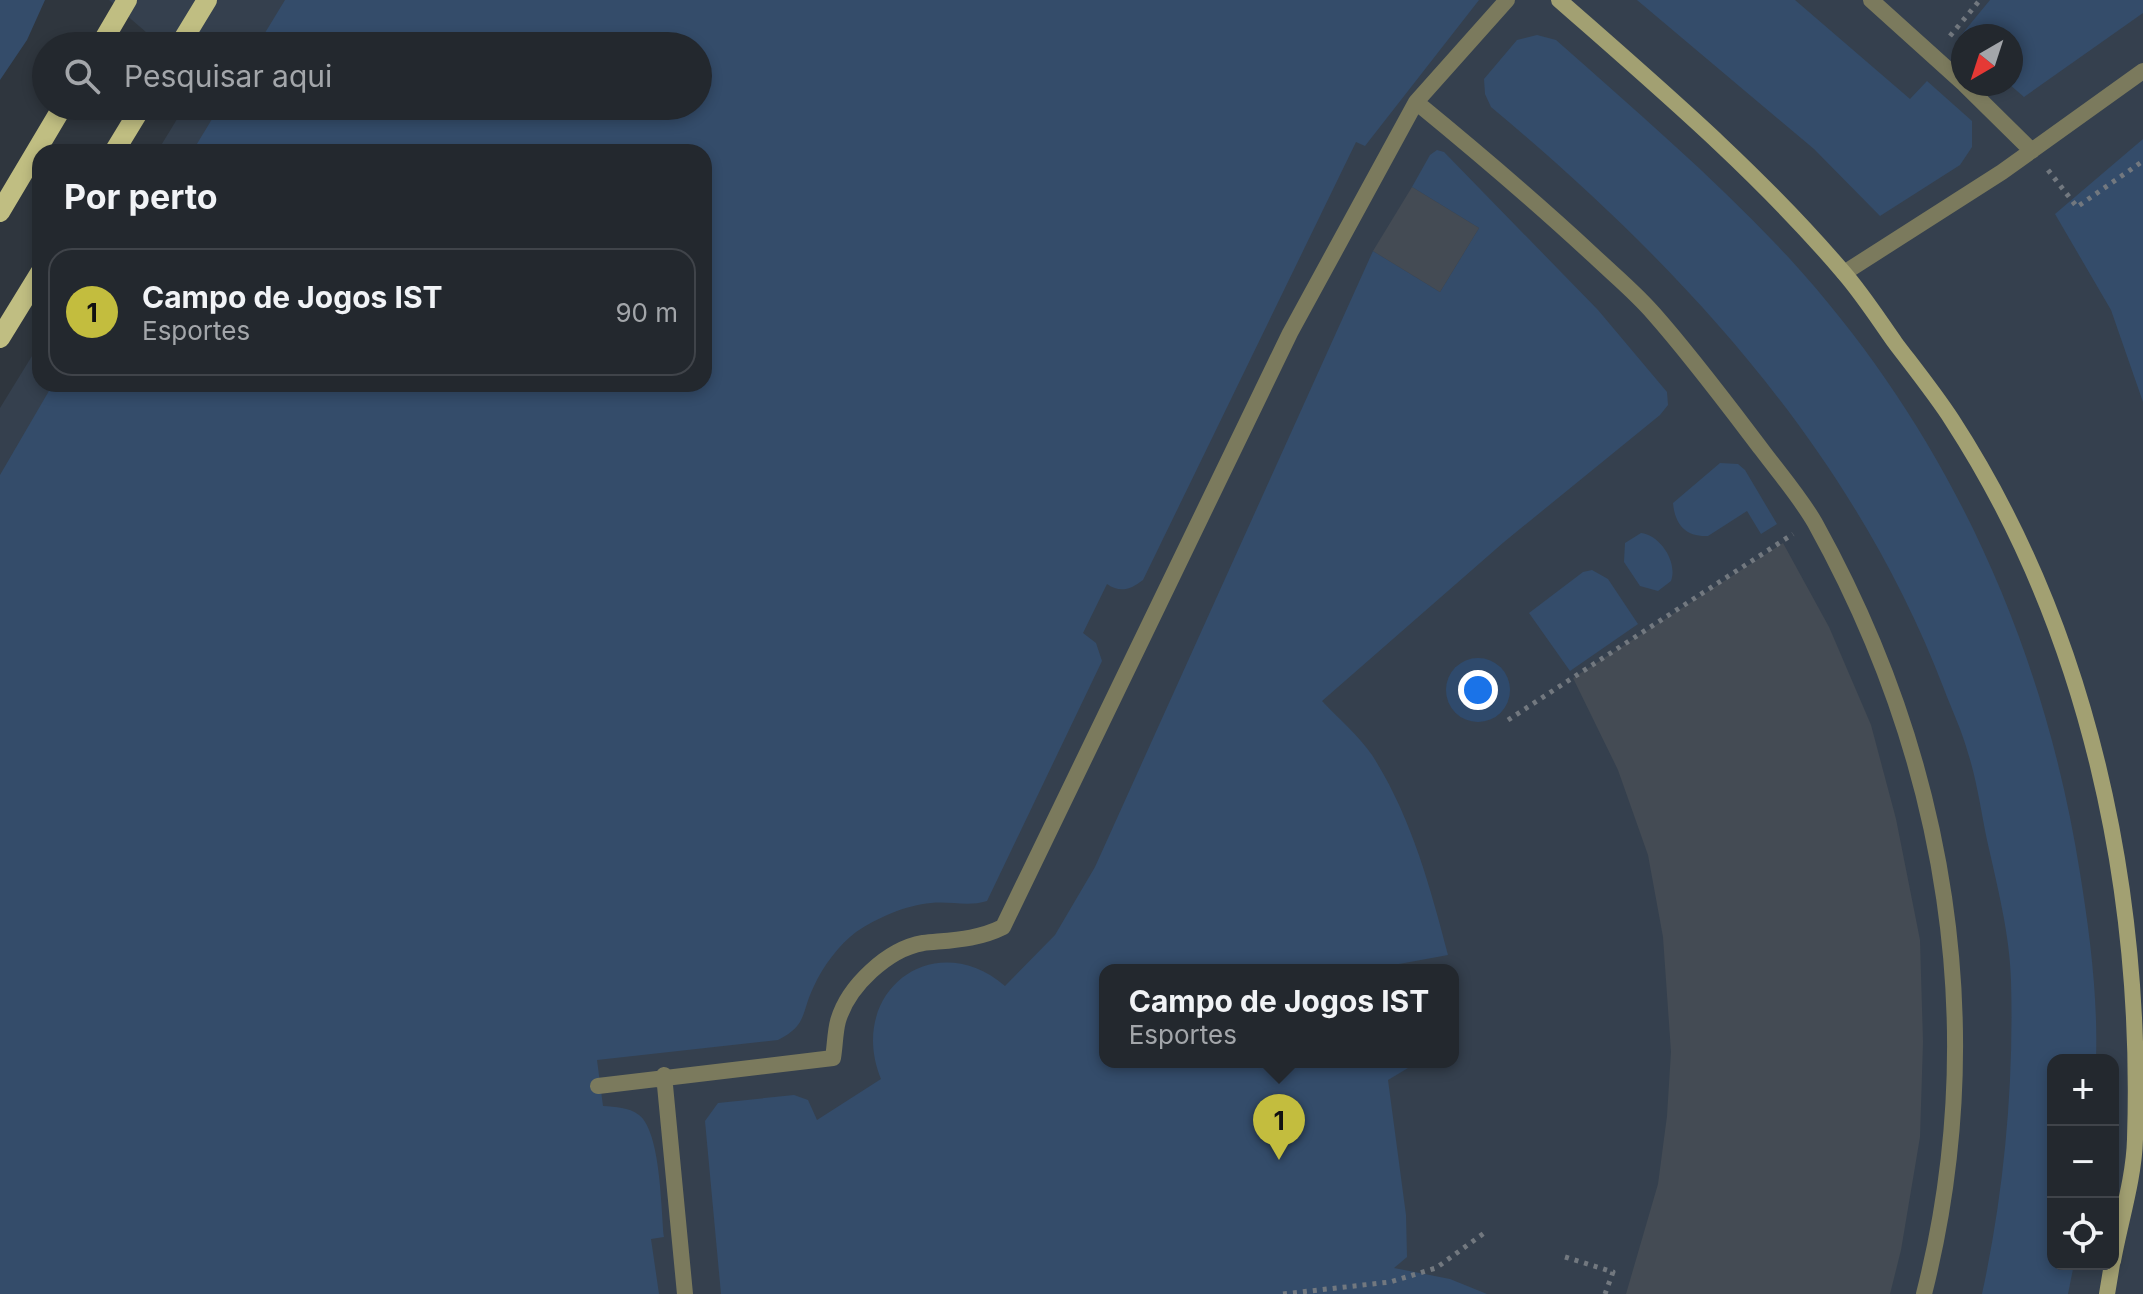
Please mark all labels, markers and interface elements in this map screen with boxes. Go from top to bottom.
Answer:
north arrow [1951,24,2023,96]
search box [32,32,712,120]
icon: search [60,54,104,98]
text: Pesquisar aqui [124,58,332,94]
text: Por perto [64,176,218,217]
text: Campo de Jogos IST [142,279,443,315]
text: 1 [86,297,98,328]
text: 90 m [615,297,678,328]
text: Esportes [142,315,250,346]
your location [1458,670,1498,710]
popup [1099,964,1459,1068]
text: Campo de Jogos IST [1129,983,1429,1019]
text: Esportes [1129,1019,1237,1050]
map controls [2047,1054,2119,1270]
button: + [2047,1054,2119,1126]
pin: 1 [1253,1094,1305,1160]
button: − [2047,1126,2119,1198]
button: locate [2047,1198,2119,1270]

